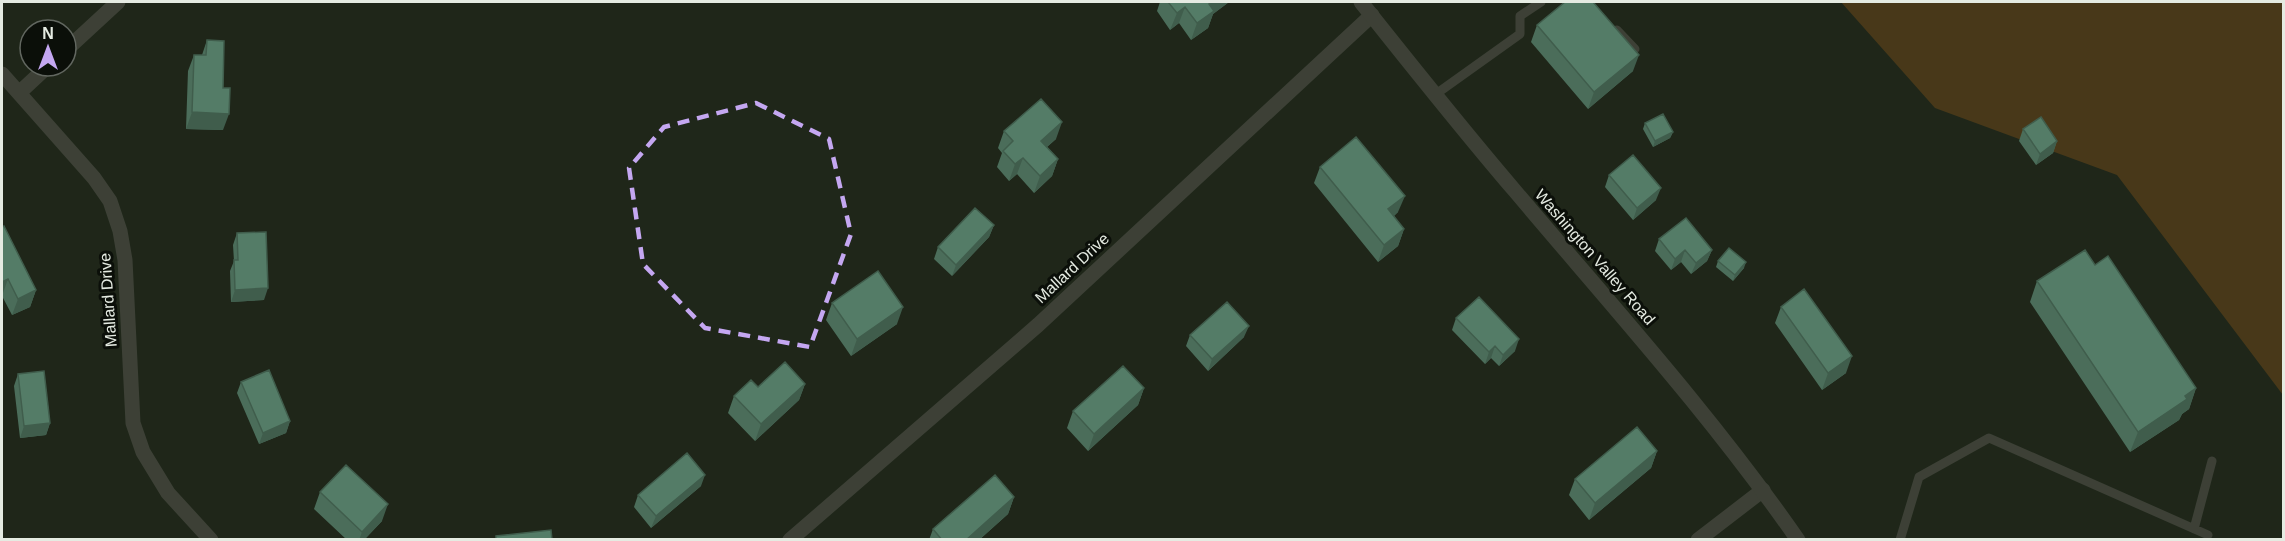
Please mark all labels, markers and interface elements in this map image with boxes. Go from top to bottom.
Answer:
north arrow [18,18,78,78]
text: N [42,25,54,42]
street label: Washington Valley Road [1532,186,1658,328]
street label: Mallard Drive [1032,230,1112,306]
street label: Mallard Drive [96,252,120,348]

